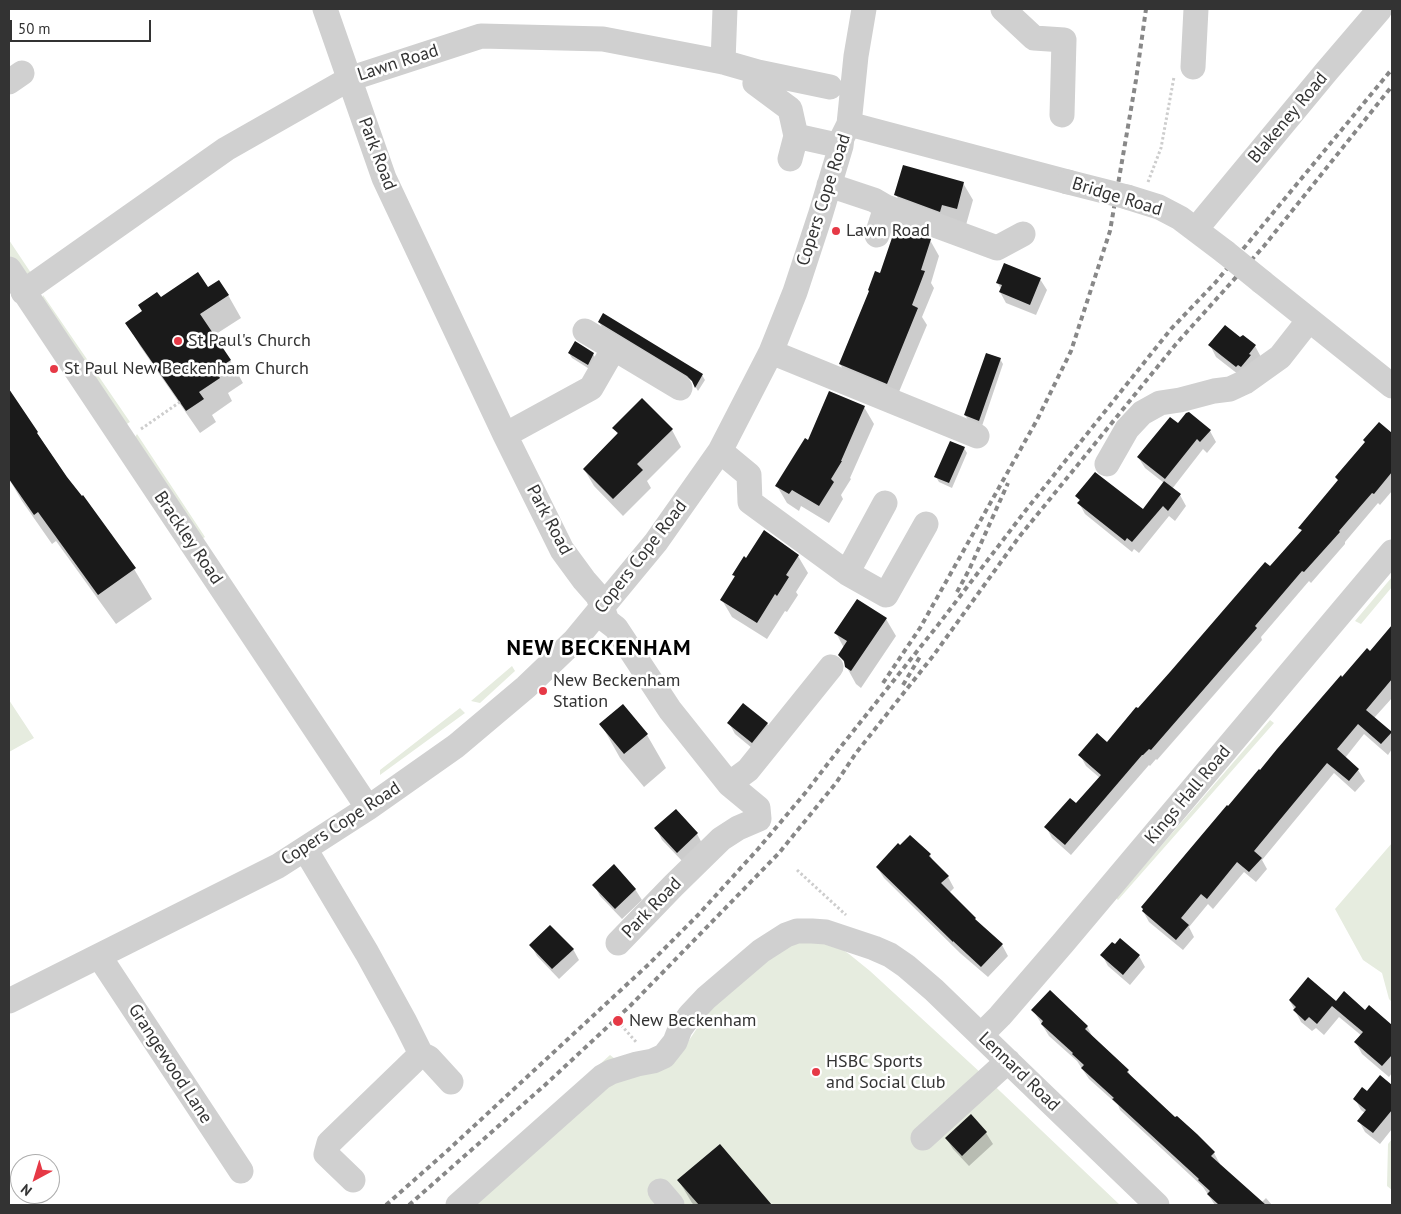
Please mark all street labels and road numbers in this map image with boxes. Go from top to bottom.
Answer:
street label: Lawn Road [355,40,441,86]
street label: Blakeney Road [1244,68,1332,168]
street label: Park Road [353,115,401,193]
street label: Copers Cope Road [792,131,856,269]
street label: Bridge Road [1069,173,1165,221]
street label: Park Road [522,481,576,559]
street label: Brackley Road [149,487,227,589]
street label: Copers Cope Road [590,496,692,618]
street label: Kings Hall Road [1140,741,1236,849]
street label: Copers Cope Road [277,777,405,871]
street label: Park Road [618,873,686,943]
street label: Grangewood Lane [123,1000,217,1128]
street label: Lennard Road [974,1028,1064,1116]

